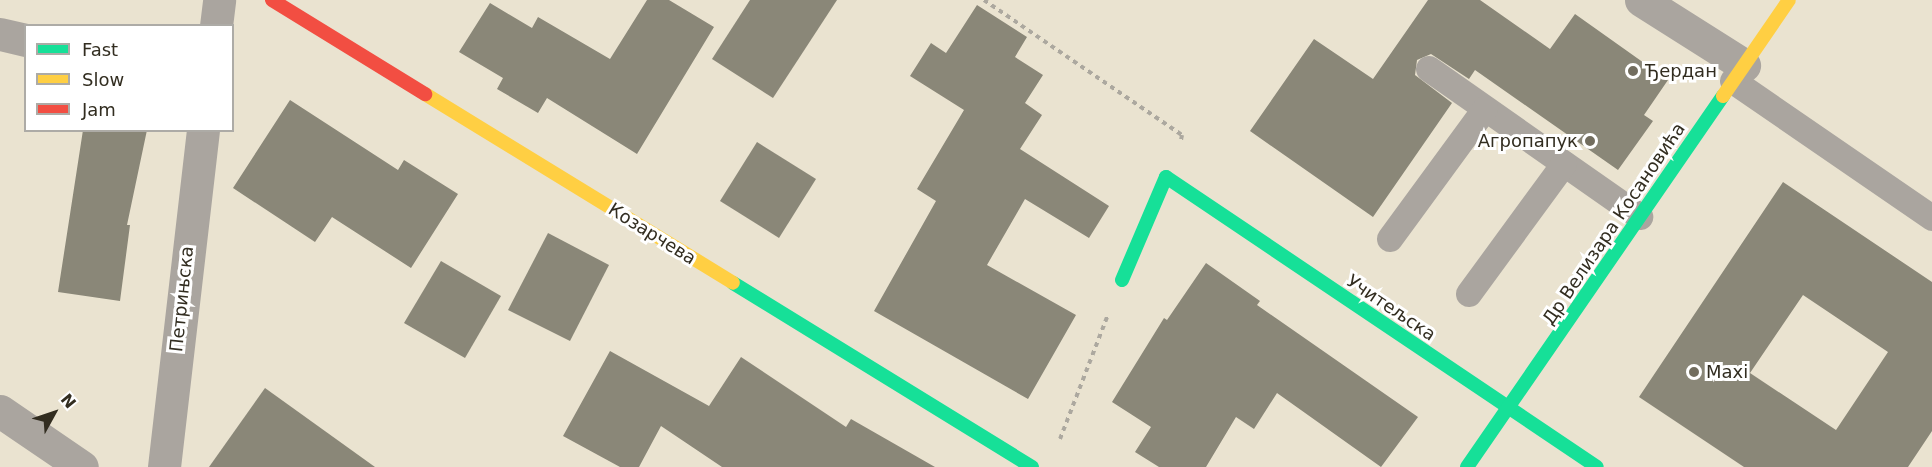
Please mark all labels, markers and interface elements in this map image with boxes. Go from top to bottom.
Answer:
legend [24,24,234,132]
text: Fast [82,39,118,60]
place label: Ђердан [1645,60,1717,82]
marker: Ђердан [1626,64,1640,78]
text: Slow [82,69,124,90]
text: Jam [82,99,116,120]
street label: Др Велизара Косановића [1538,119,1690,329]
place label: Агропапук [1478,130,1578,152]
marker: Агропапук [1583,134,1597,148]
street label: Козарчева [604,199,700,269]
street label: Петрињска [166,245,198,353]
street label: Учитељска [1342,270,1440,346]
place label: Maxi [1706,361,1748,383]
marker: Maxi [1687,365,1701,379]
north arrow [24,383,84,443]
text: N [57,390,80,412]

